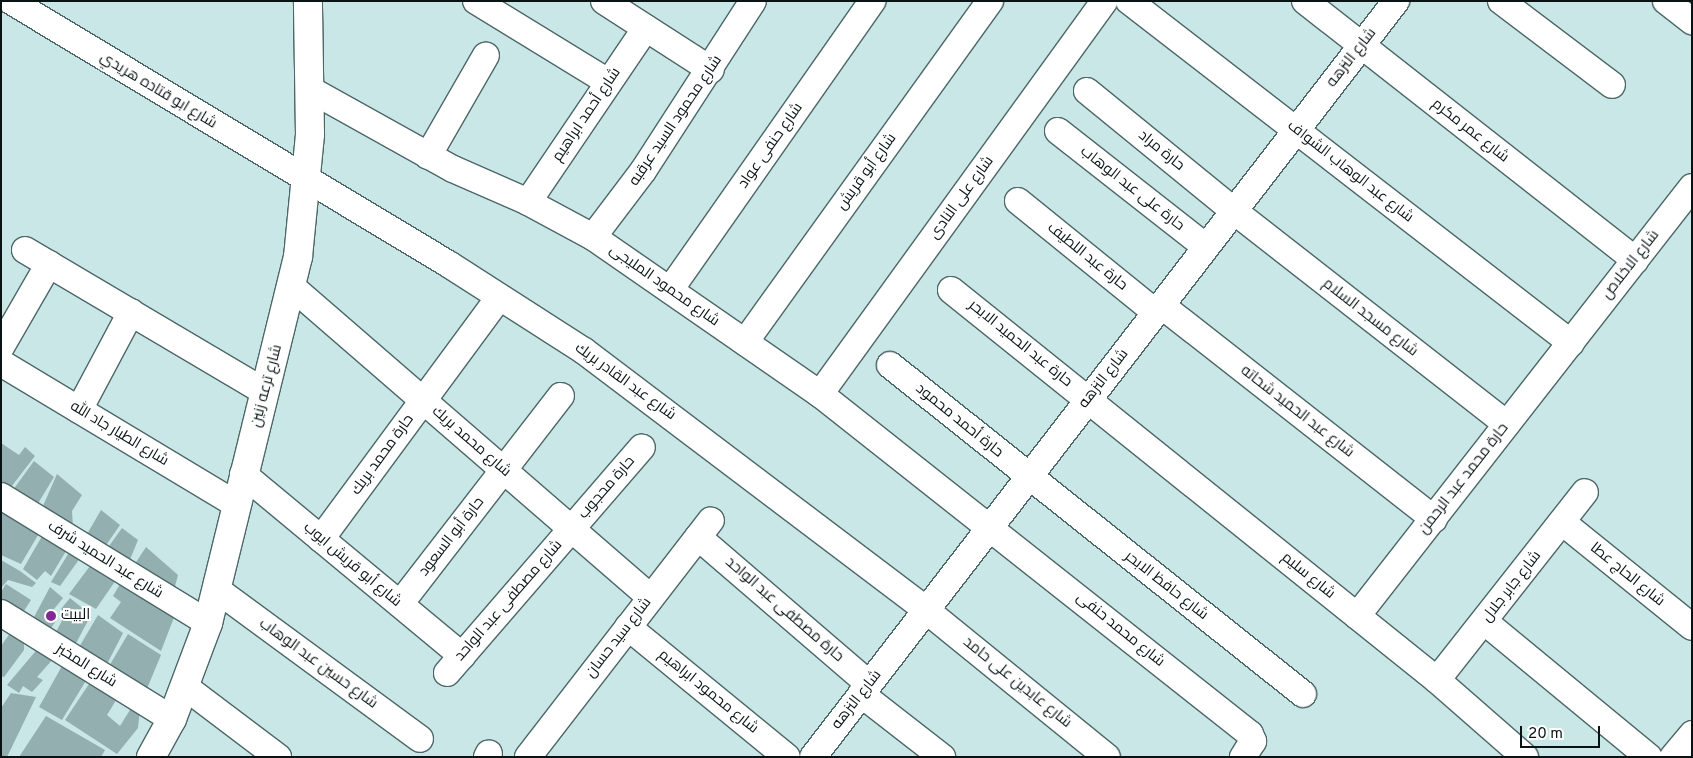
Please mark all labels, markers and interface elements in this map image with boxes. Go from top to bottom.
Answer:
street label: شارع النزهه [1323,25,1381,91]
street label: شارع ابو قتاده هريدي [96,49,220,133]
street label: شارع محمود السيد عرقبه [626,52,726,190]
street label: شارع أحمد ابراهيم [549,65,625,165]
street label: شارع عمر مكرم [1428,95,1512,167]
street label: شارع حنفى عواد [735,100,807,192]
street label: شارع عبد الوهاب الشواف [1283,117,1417,227]
street label: حارة مراد [1134,127,1188,175]
street label: شارع أبو قريش [833,130,901,214]
street label: حارة على عبد الوهاب [1076,143,1188,235]
street label: شارع على النادى [926,153,998,243]
street label: حارة عبد اللطيف [1043,219,1131,295]
street label: شارع الاخلاص [1599,227,1663,303]
street label: شارع محمود المليجى [605,241,723,331]
street label: شارع مسجد السلام [1319,275,1421,361]
street label: حارة عبد الحميد الابحر [964,297,1076,391]
street label: شارع عبد القادر بريك [571,339,679,425]
street label: شارع ترعه زنين [247,343,287,429]
street label: شارع النزهه [1075,346,1133,412]
street label: شارع عبد الحميد شحاته [1237,362,1357,462]
street label: حارة أحمد محمود [911,380,1007,462]
street label: شارع الطيار جاد الله [67,398,171,470]
street label: شارع محمد بريك [428,403,514,481]
street label: حارة محمد بريك [348,411,418,499]
street label: حارة محمد عبد الرحمن [1415,420,1513,538]
street label: حارة محجوب [575,453,639,523]
street label: حارة أبو السعود [415,494,489,580]
street label: شارع عبد الحميد شرف [44,517,166,603]
street label: شارع أبو قريش ايوب [299,519,405,611]
street label: شارع مصطفى عبد الواحد [451,537,567,665]
street label: شارع الحاج عطا [1586,539,1668,611]
street label: شارع حافظ الابحر [1121,548,1211,624]
street label: شارع جابر جلال [1479,548,1545,626]
street label: شارع سليم [1278,549,1338,603]
street label: حارة مصطفى عبد الواحد [721,554,847,666]
street label: شارع محمد حنفى [1072,589,1168,671]
street label: شارع سيد حسان [582,594,656,682]
place label: البيت [61,607,90,625]
marker: البيت [45,610,57,622]
street label: شارع حسين عبد الوهاب [255,615,381,713]
street label: شارع عابدين على حامد [959,634,1075,732]
street label: شارع المخبز [52,640,120,692]
street label: شارع محمود ابراهيم [654,646,762,738]
street label: شارع النزهه [828,667,886,733]
scale bar [1523,716,1603,748]
text: 20 m [1528,725,1563,744]

